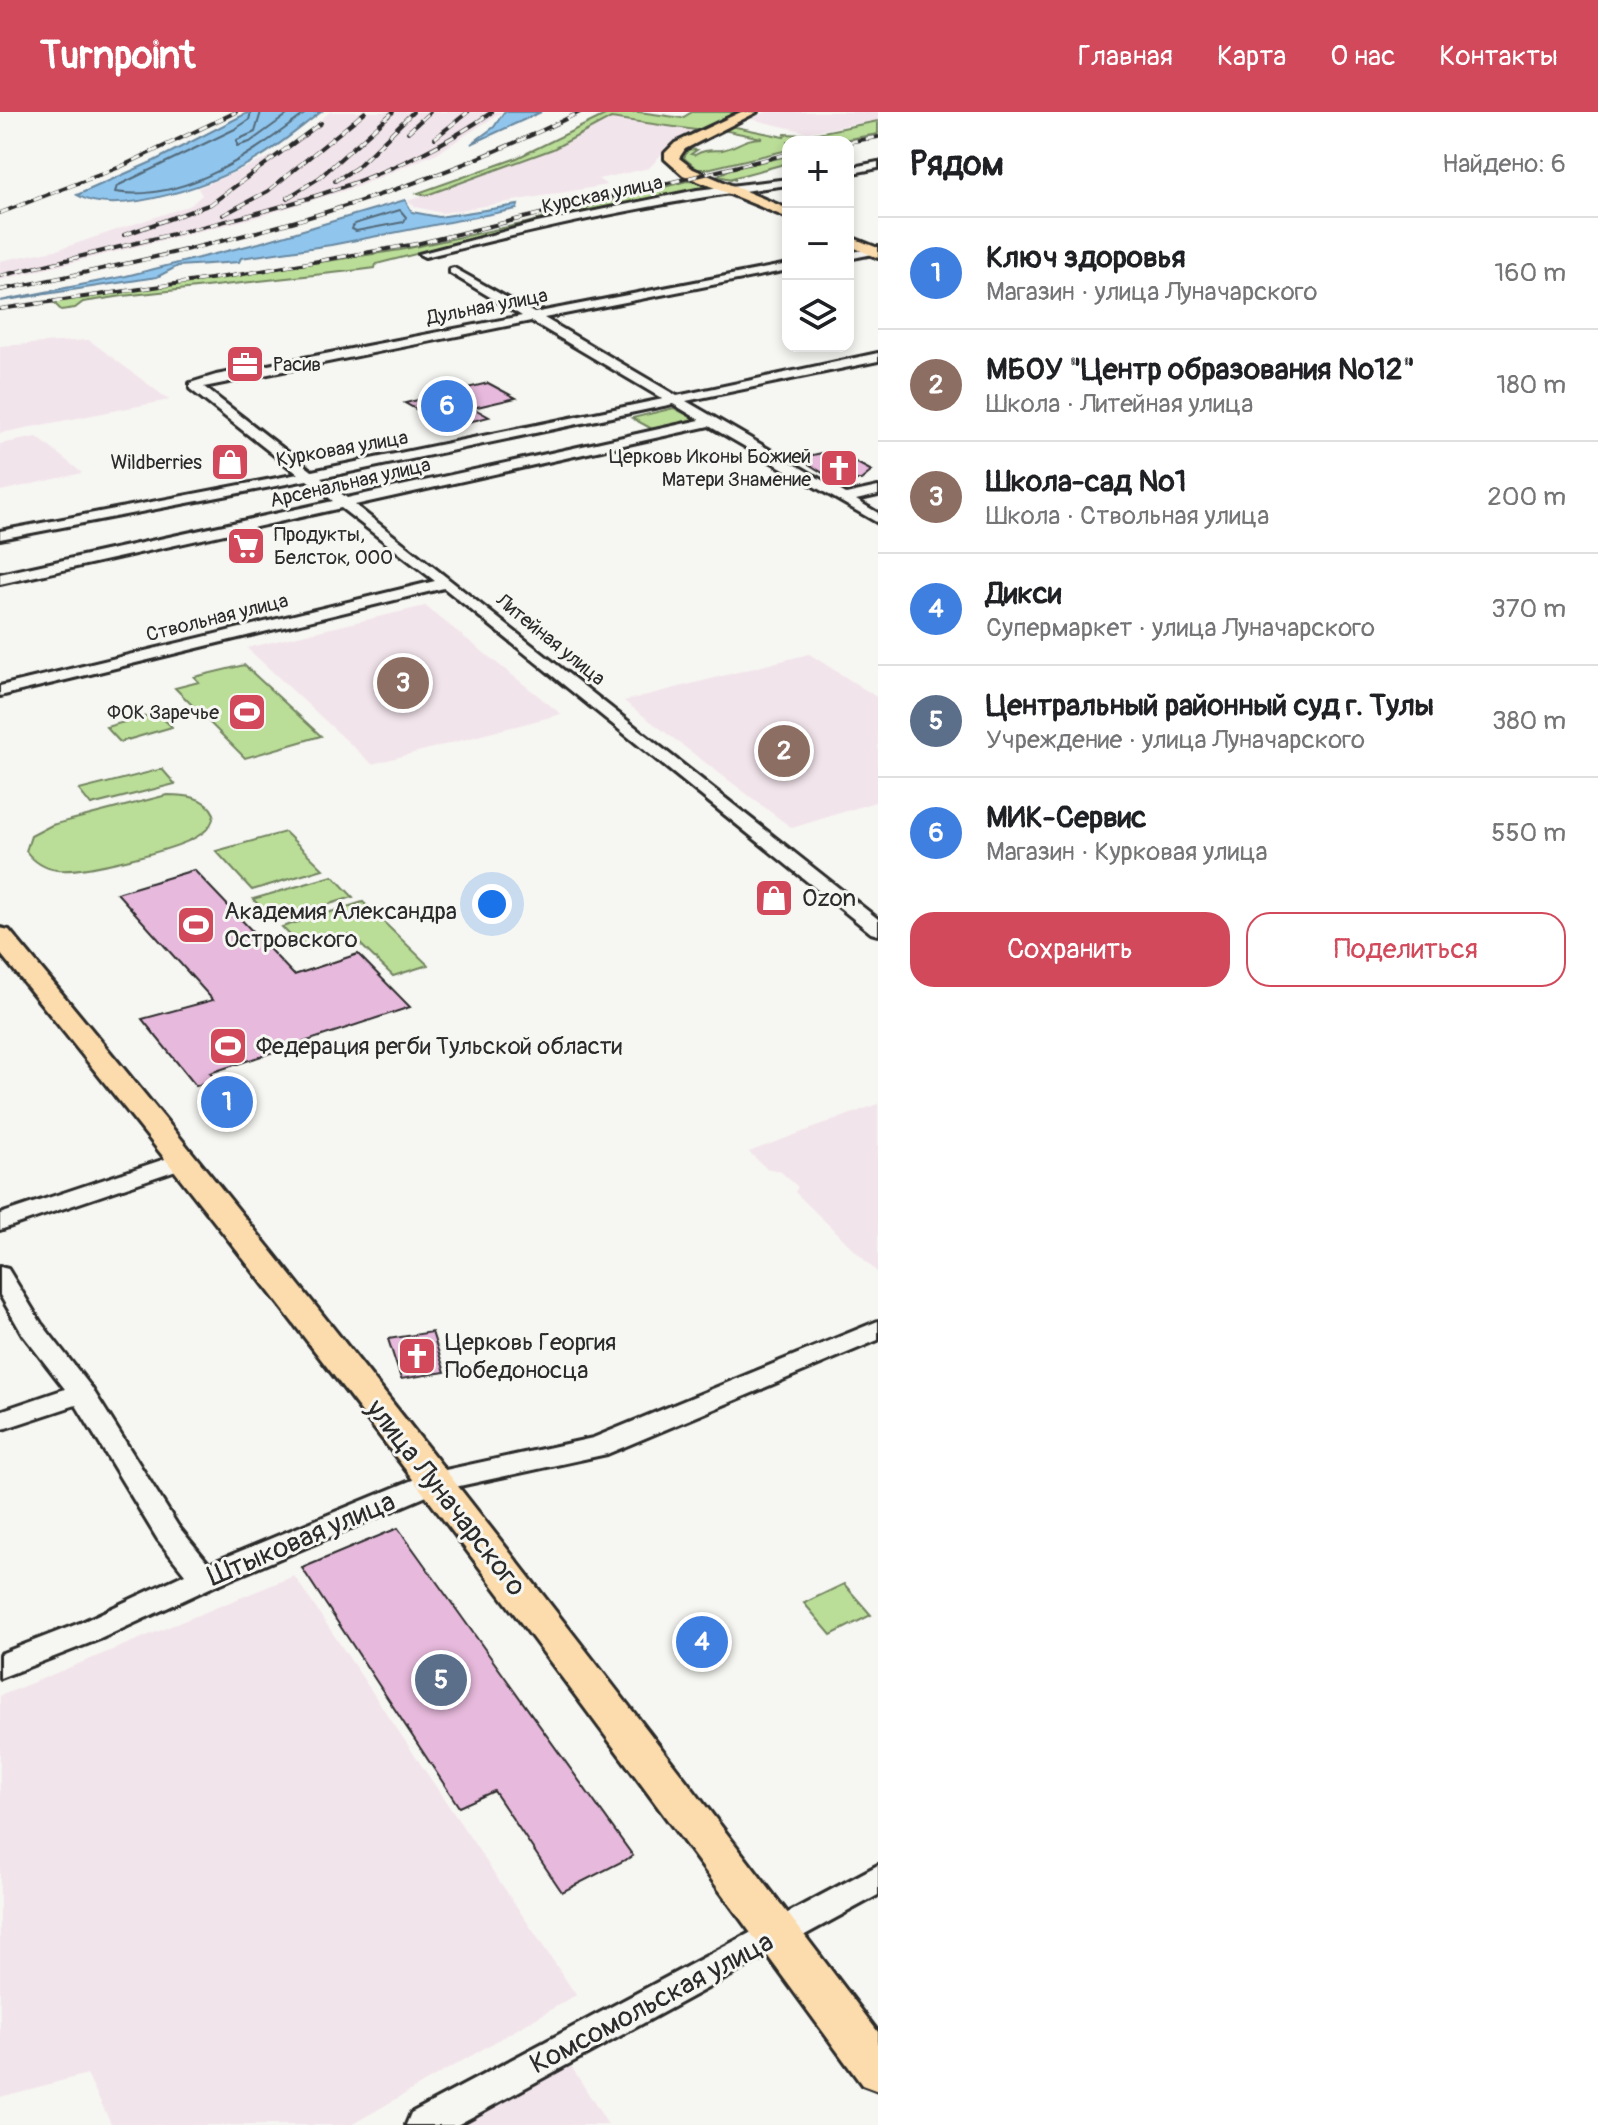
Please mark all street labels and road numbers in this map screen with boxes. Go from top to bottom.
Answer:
street label: Курская улица [539,169,665,219]
street label: Дульная улица [423,282,550,331]
street label: Курковая улица [274,425,410,472]
street label: Арсенальная улица [267,452,433,513]
street label: Литейная улица [490,587,610,691]
street label: Ствольная улица [144,588,291,647]
street label: улица Луначарского [357,1392,534,1603]
street label: Штыковая улица [203,1484,401,1595]
street label: Комсомольская улица [524,1924,779,2082]

